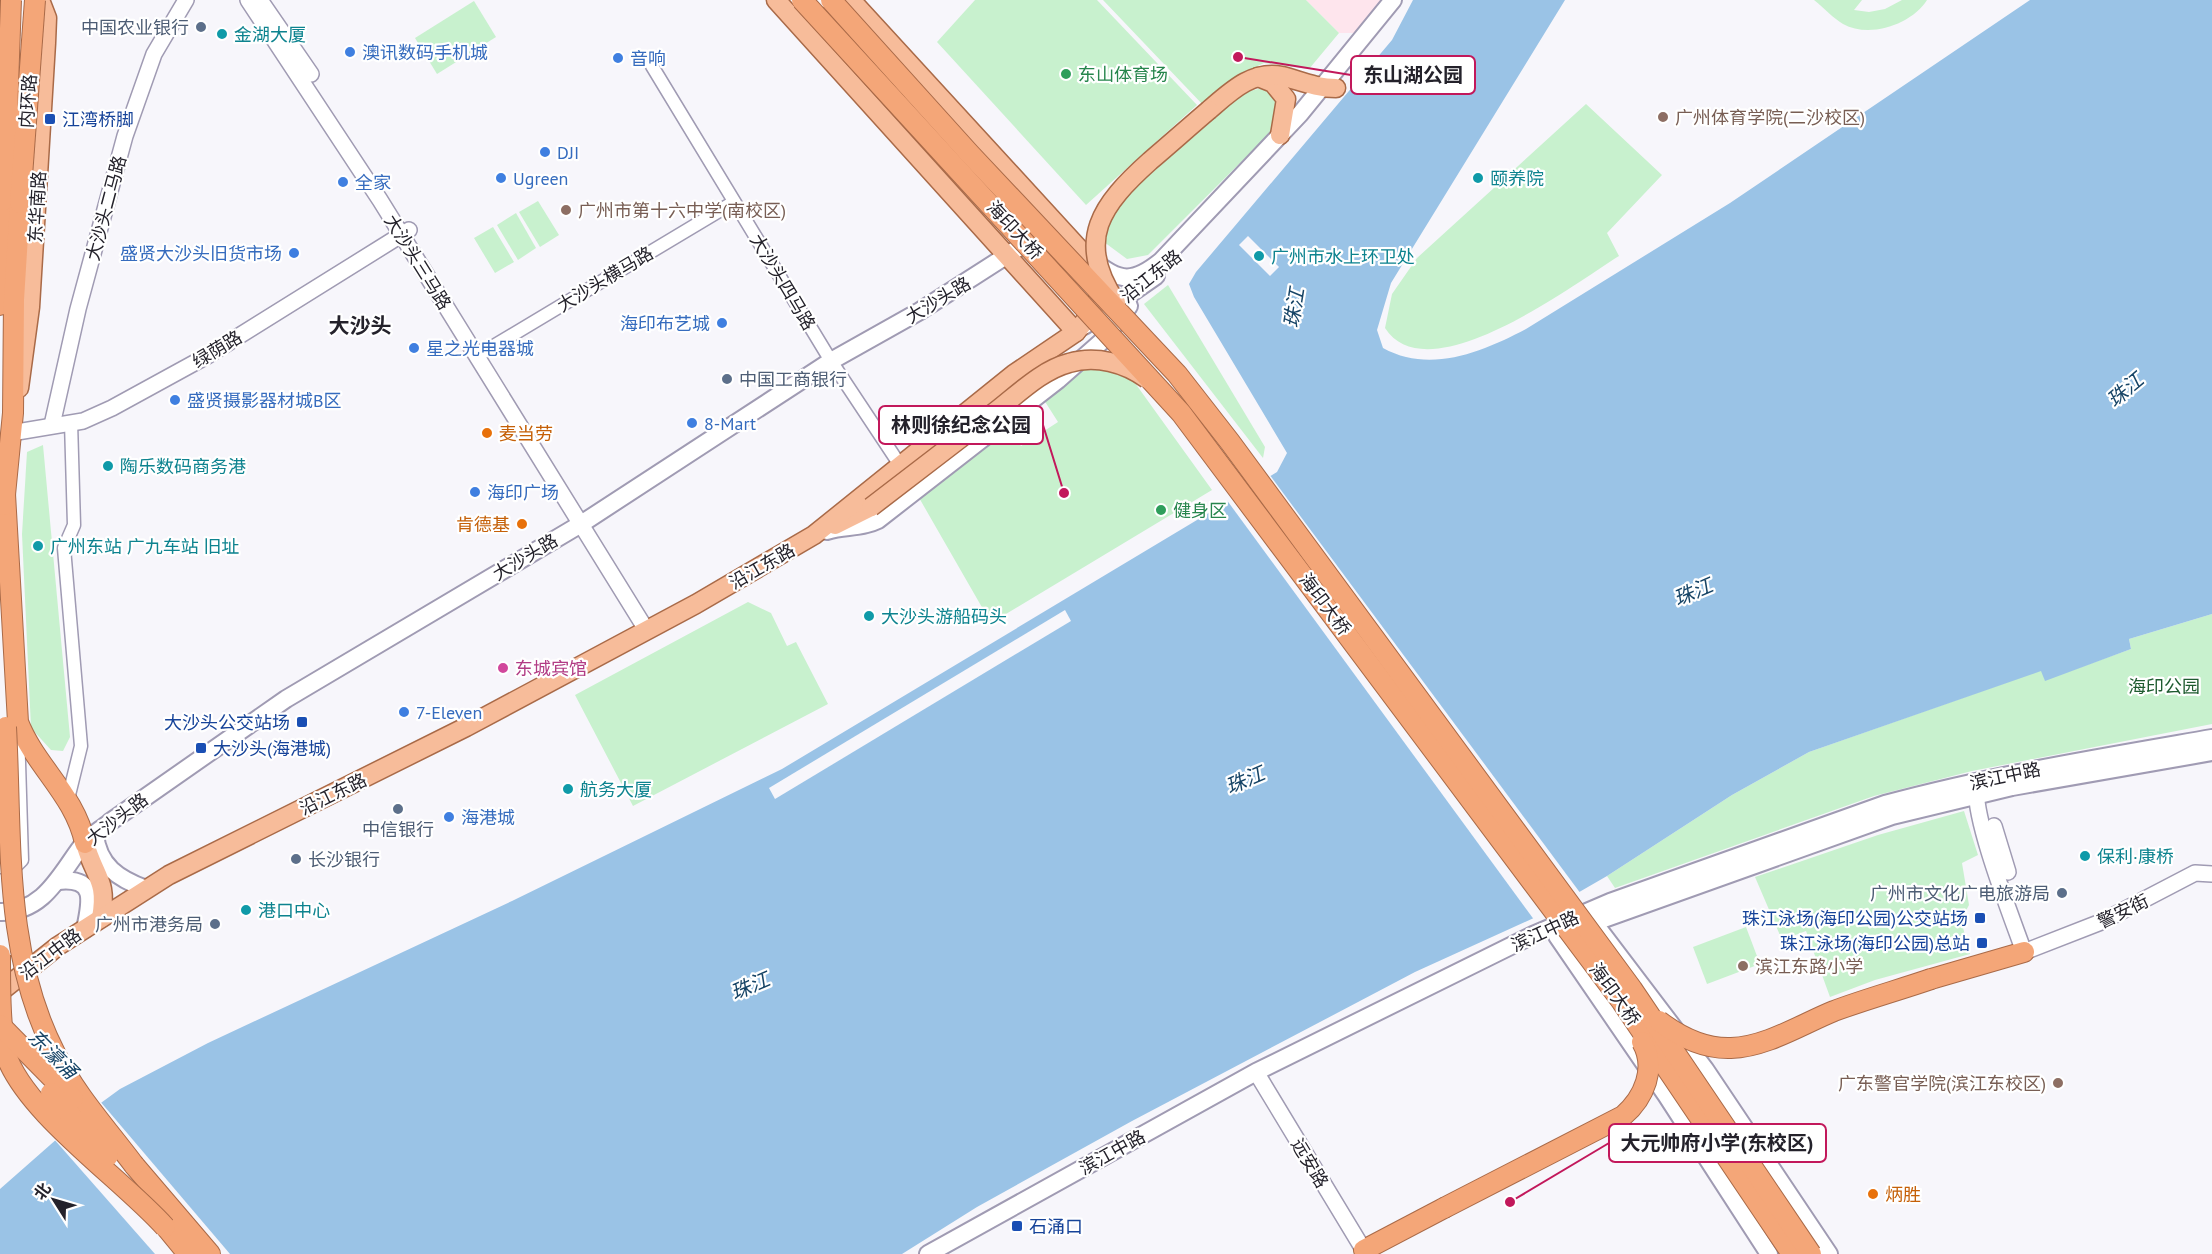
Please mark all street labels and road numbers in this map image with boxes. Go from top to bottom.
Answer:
street label: 内环路 [15,73,41,129]
street label: 大沙头二马路 [81,153,131,263]
street label: 东华南路 [24,170,50,244]
street label: 海印大桥 [982,196,1048,264]
street label: 大沙头三马路 [380,210,456,314]
street label: 大沙头四马路 [745,230,821,334]
street label: 大沙头横马路 [553,241,657,317]
street label: 沿江东路 [1116,244,1186,308]
street label: 大沙头路 [901,272,975,328]
street label: 绿荫路 [188,325,246,373]
street label: 大沙头路 [488,529,562,585]
street label: 沿江东路 [725,538,799,594]
street label: 海印大桥 [1294,568,1356,640]
street label: 滨江中路 [1967,757,2043,795]
street label: 沿江东路 [296,768,370,820]
street label: 大沙头路 [82,788,152,850]
street label: 警安街 [2094,889,2152,933]
street label: 滨江中路 [1508,905,1582,957]
street label: 沿江中路 [14,923,86,985]
street label: 海印大桥 [1585,958,1645,1030]
street label: 滨江中路 [1075,1124,1149,1180]
street label: 远安路 [1286,1134,1334,1192]

